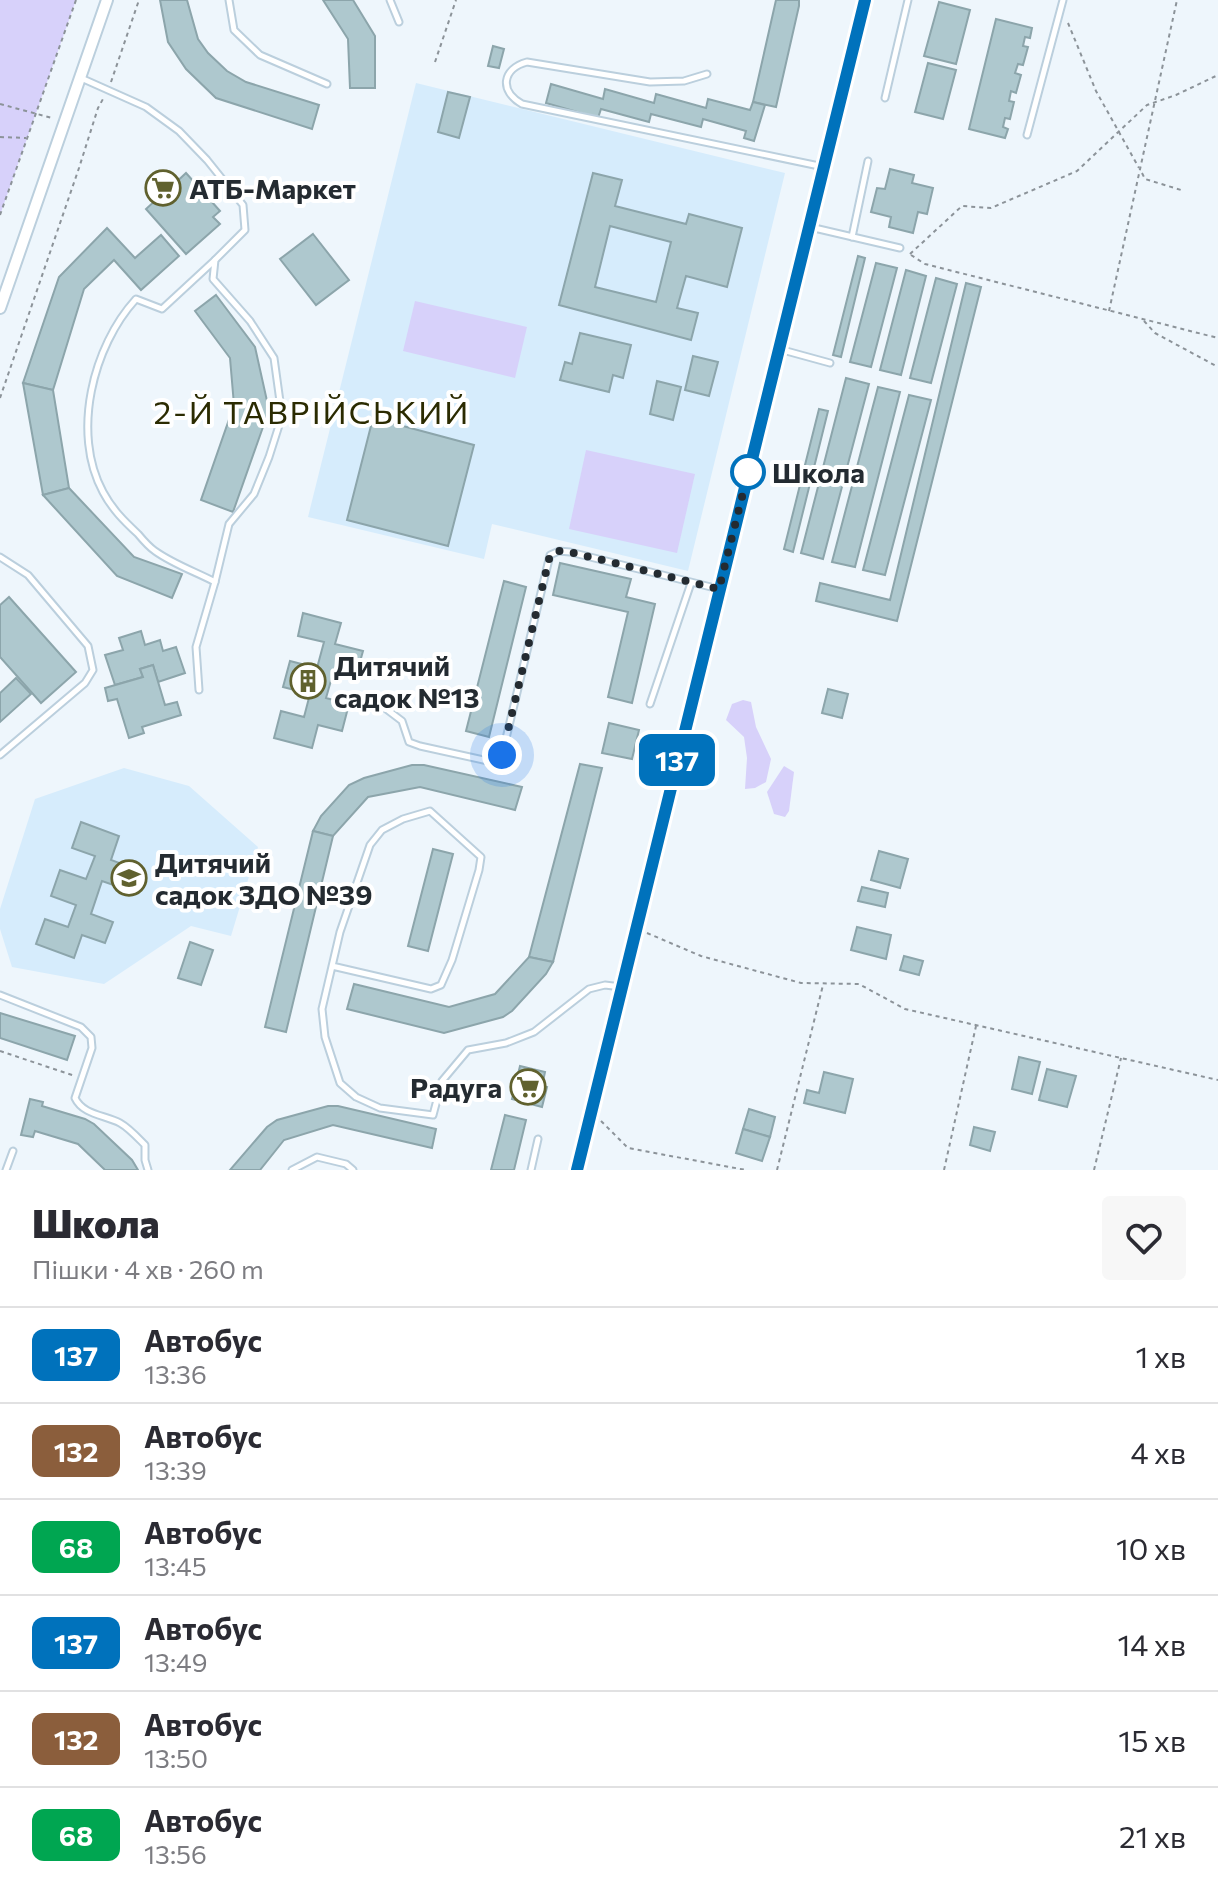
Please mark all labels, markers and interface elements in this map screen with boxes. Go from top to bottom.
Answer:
supermarket icon: АТБ-Маркет [144,169,182,207]
place label: АТБ-Маркет [189,171,356,205]
district label: 2-Й ТАВРІЙСЬКИЙ [154,391,470,431]
marker: Школа [731,455,765,489]
place label: Школа [772,455,865,489]
place label: Дитячий садок №13 [334,648,480,714]
building icon: Дитячий садок №13 [289,662,327,700]
line badge: 137 [631,734,723,786]
your location [482,735,522,775]
text: 137 [655,743,699,777]
place label: Дитячий садок ЗДО №39 [155,845,372,911]
school or university icon: Дитячий садок ЗДО №39 [110,859,148,897]
supermarket icon: Радуга [509,1068,547,1106]
place label: Радуга [410,1070,502,1104]
button: heart [1102,1196,1186,1280]
text: Школа [32,1199,159,1246]
text: Пішки · 4 хв · 260 m [32,1253,264,1284]
text: Автобус [144,1321,262,1358]
text: 1 хв [1136,1337,1186,1374]
text: 137 [54,1338,98,1372]
text: 13:36 [144,1358,207,1389]
text: Автобус [144,1417,262,1454]
text: 4 хв [1130,1433,1186,1470]
text: 132 [54,1434,98,1468]
text: 13:39 [144,1454,207,1485]
text: Автобус [144,1513,262,1550]
text: 10 хв [1116,1529,1186,1566]
text: 68 [59,1530,93,1564]
text: 13:45 [144,1550,207,1581]
text: Автобус [144,1609,262,1646]
text: 14 хв [1118,1625,1186,1662]
text: 137 [54,1626,98,1660]
text: 13:49 [144,1646,207,1677]
text: Автобус [144,1705,262,1742]
text: 15 хв [1118,1721,1186,1758]
text: 132 [54,1722,98,1756]
text: 13:50 [144,1742,208,1773]
text: Автобус [144,1801,262,1838]
text: 21 хв [1119,1817,1186,1854]
text: 68 [59,1818,93,1852]
text: 13:56 [144,1838,207,1869]

